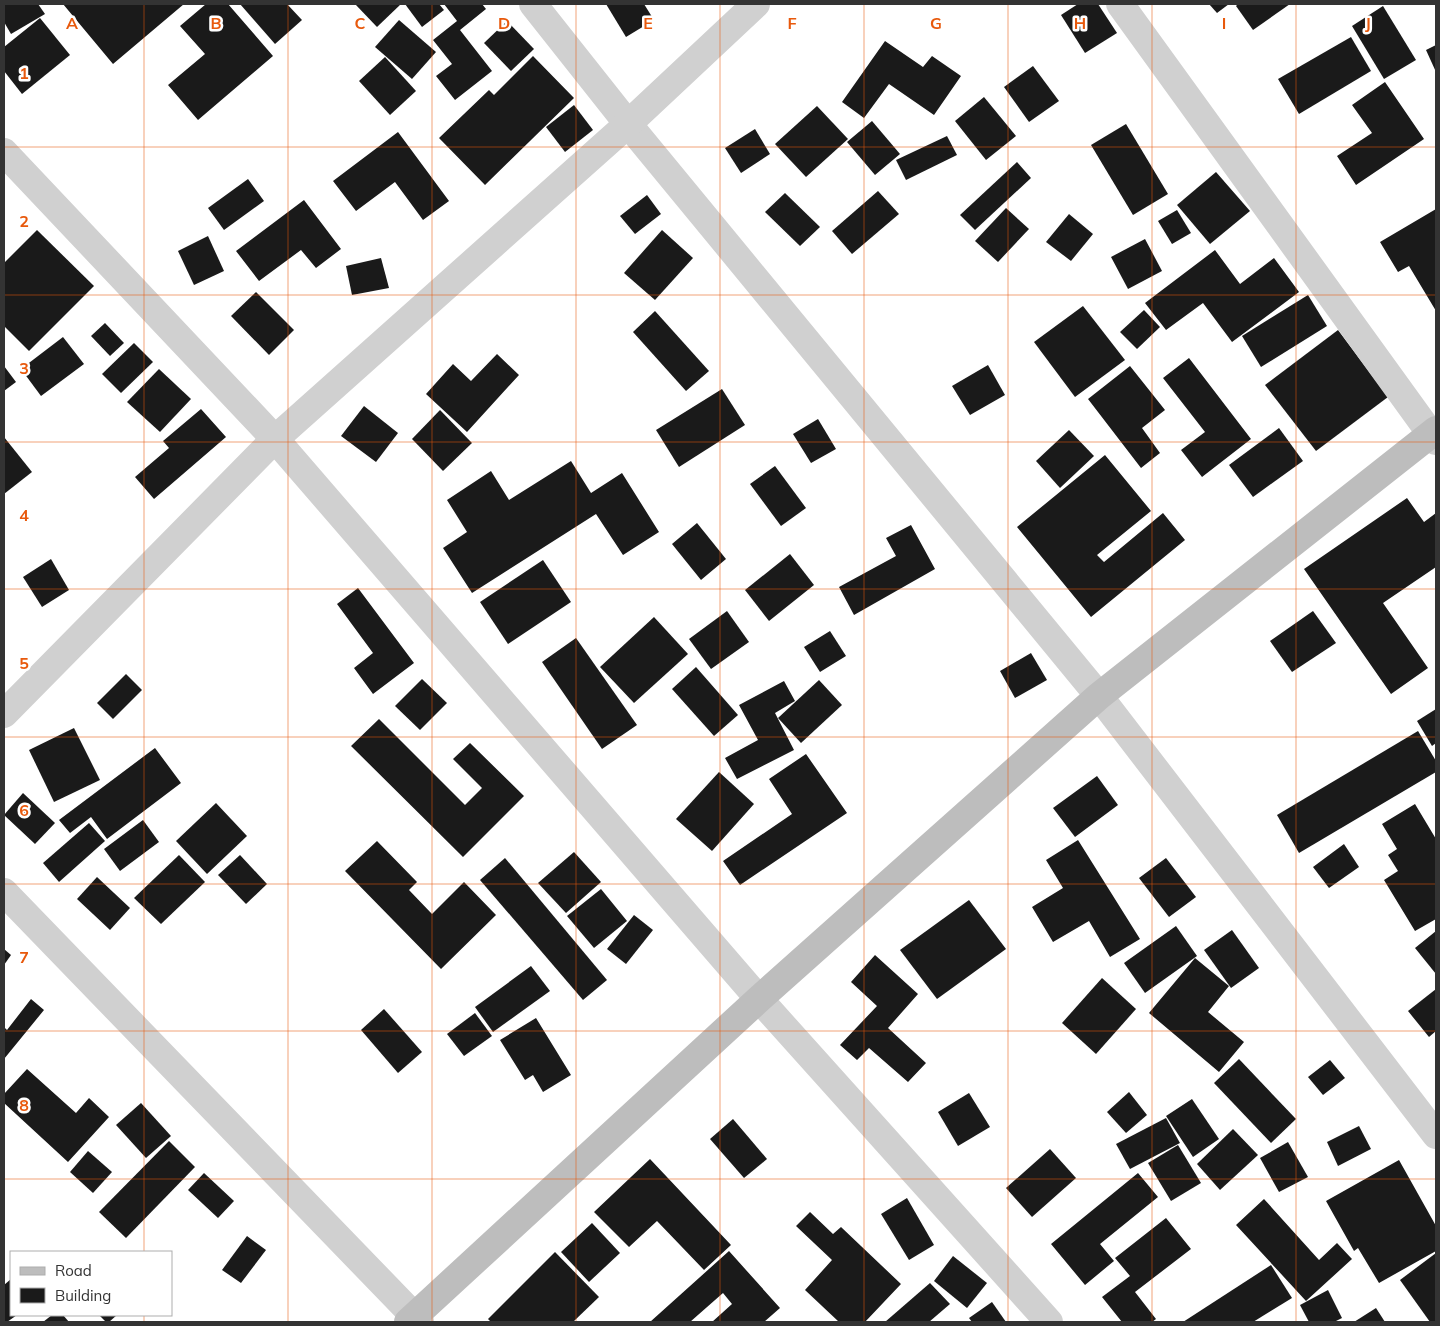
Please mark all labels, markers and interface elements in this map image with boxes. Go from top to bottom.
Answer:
text: A [66,13,78,33]
text: B [210,13,222,33]
text: C [355,13,366,33]
text: D [498,13,510,33]
text: E [643,13,653,33]
text: F [787,13,797,33]
text: G [930,13,942,33]
text: H [1074,13,1086,33]
text: I [1222,13,1226,33]
text: J [1365,13,1371,33]
text: 1 [19,63,29,83]
text: 2 [19,211,29,231]
text: 3 [19,358,29,378]
text: 4 [19,505,29,525]
text: 5 [19,653,29,673]
text: 6 [19,800,29,820]
text: 7 [19,947,29,967]
text: 8 [19,1095,29,1115]
legend [10,1251,172,1316]
text: Road [55,1261,92,1280]
text: Building [55,1286,111,1305]

